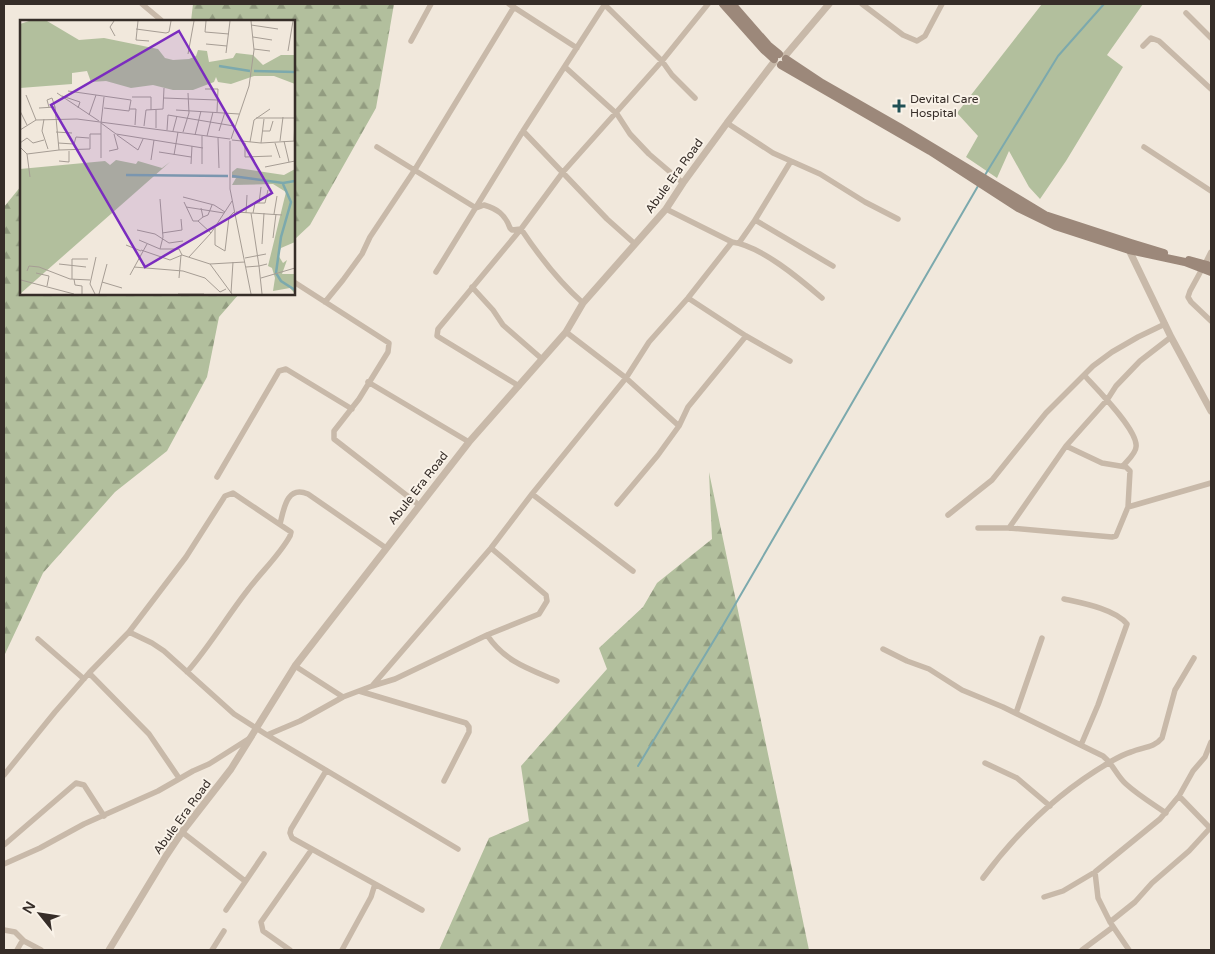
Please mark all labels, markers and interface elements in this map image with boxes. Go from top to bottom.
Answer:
inset map [20,20,295,295]
place label: Devital Care Hospital [910,92,979,120]
marker: Devital Care Hospital [892,99,906,113]
street label: Abule Era Road [642,136,706,216]
street label: Abule Era Road [385,449,451,527]
street label: Abule Era Road [150,777,214,857]
north arrow [15,889,65,939]
text: N [19,899,39,917]

